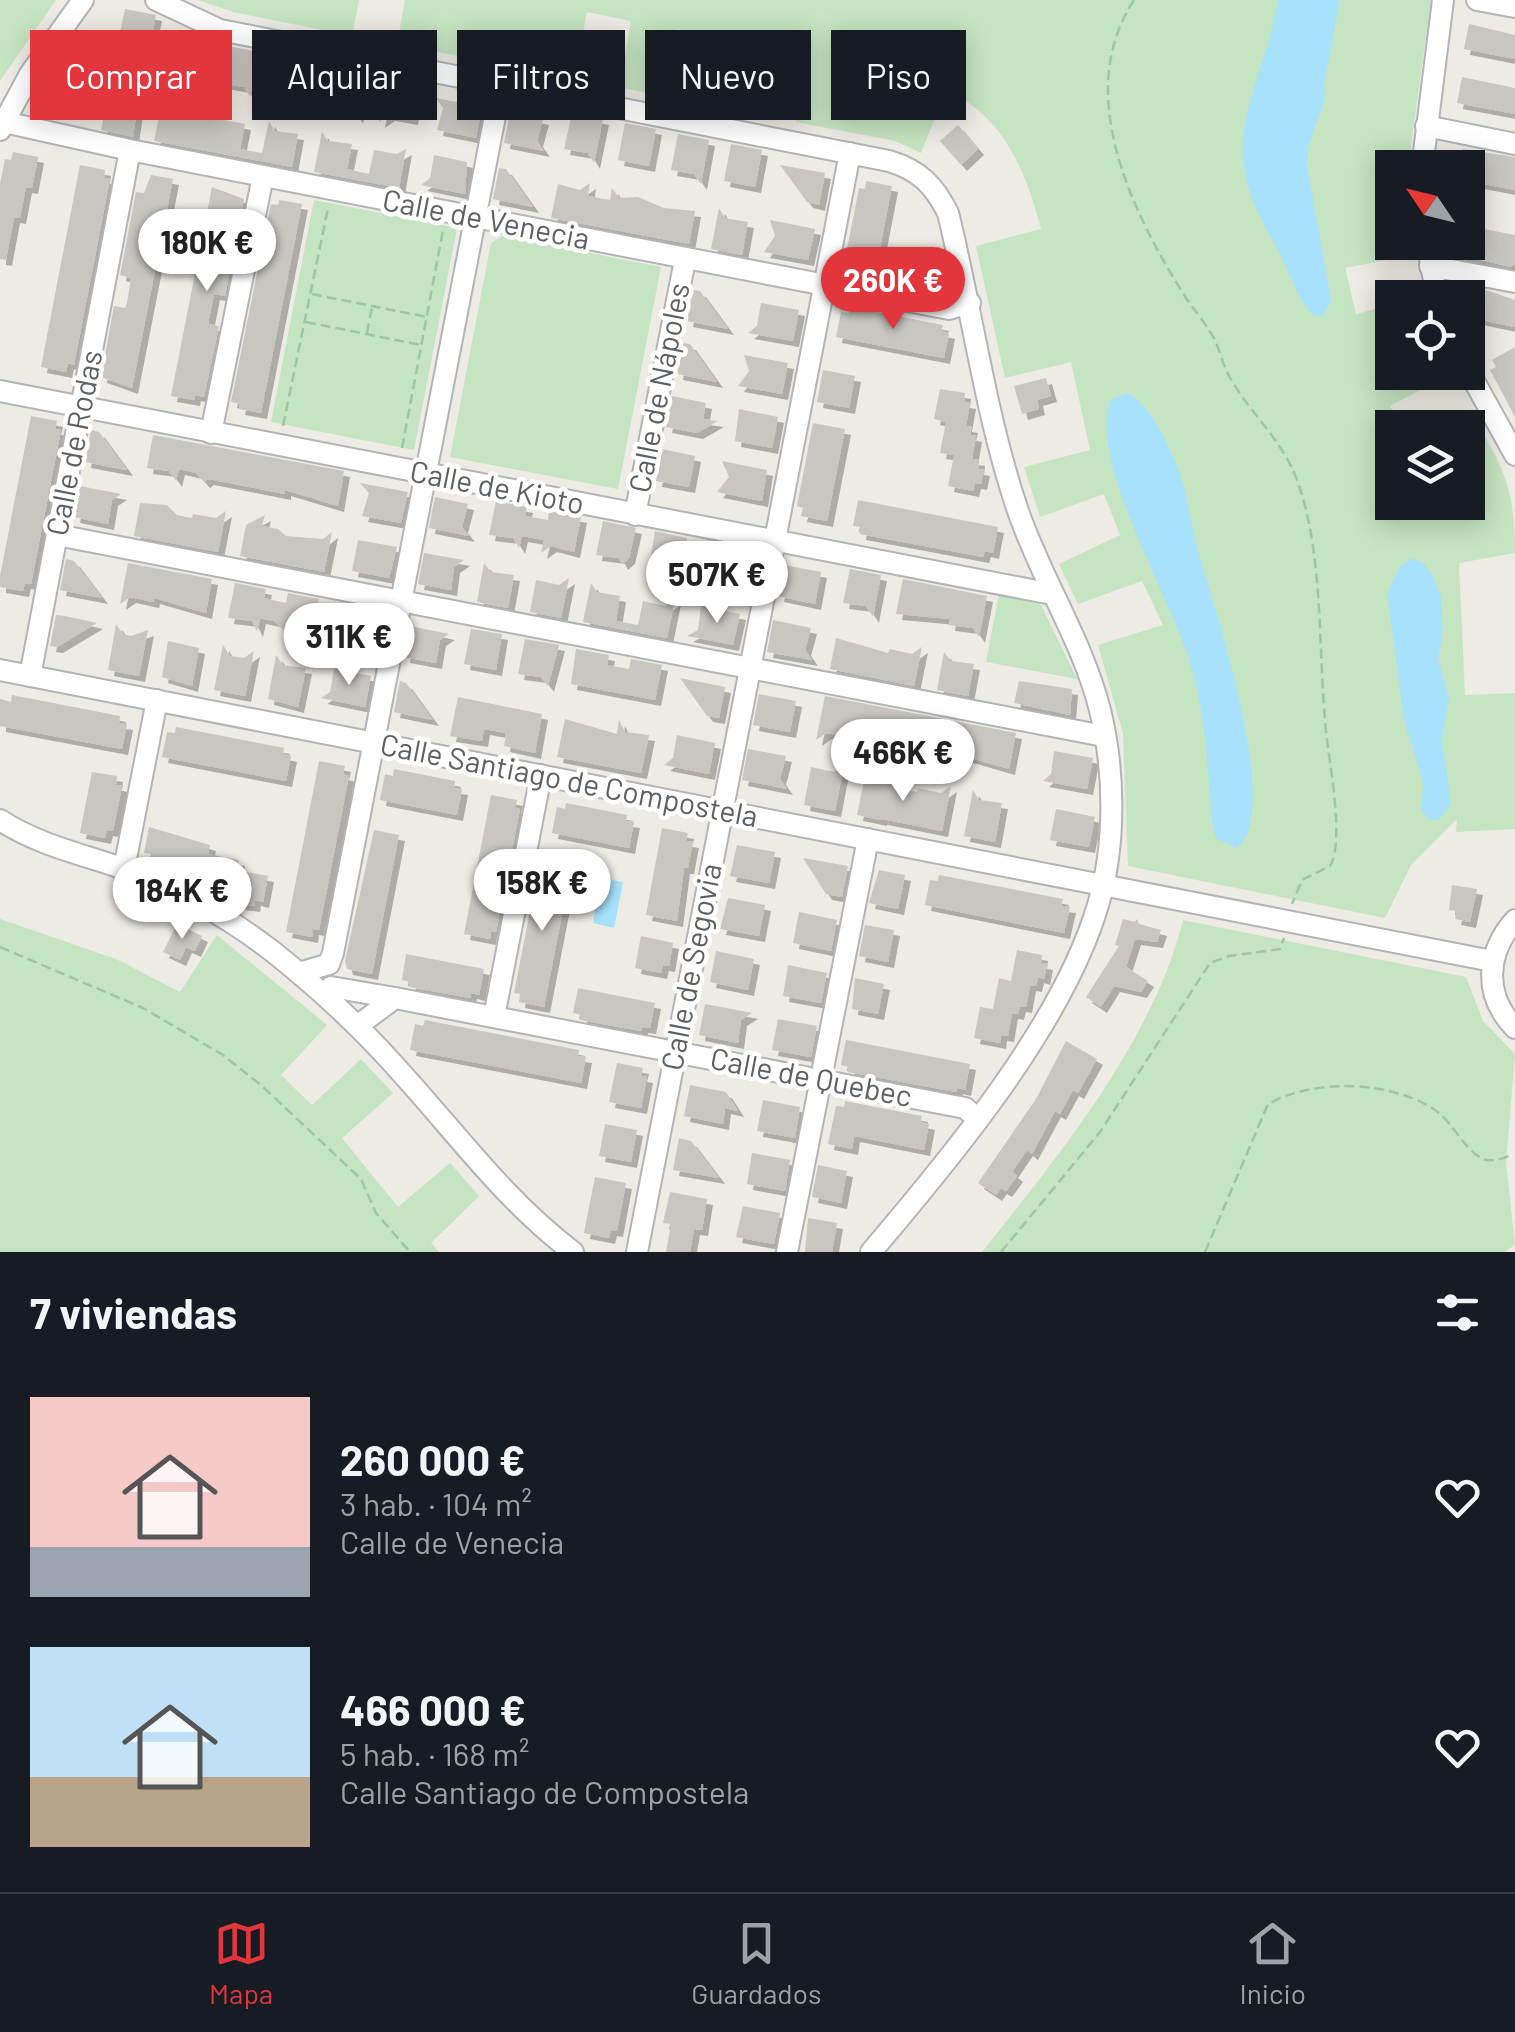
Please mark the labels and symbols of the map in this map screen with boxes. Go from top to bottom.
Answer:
north arrow [1375,150,1485,260]
street label: Calle de Venecia [380,180,593,256]
pin: 180K € [126,209,288,294]
pin: 260K € [812,247,974,332]
street label: Calle de Nápoles [620,280,696,496]
street label: Calle de Rodas [37,347,109,538]
street label: Calle de Kioto [407,452,587,521]
pin: 507K € [636,541,798,626]
pin: 311K € [268,603,430,688]
pin: 466K € [822,719,984,804]
street label: Calle Santiago de Compostela [378,725,761,833]
pin: 158K € [461,849,623,934]
pin: 184K € [101,857,263,942]
street label: Calle de Segovia [652,860,728,1073]
street label: Calle de Quebec [708,1039,915,1113]

